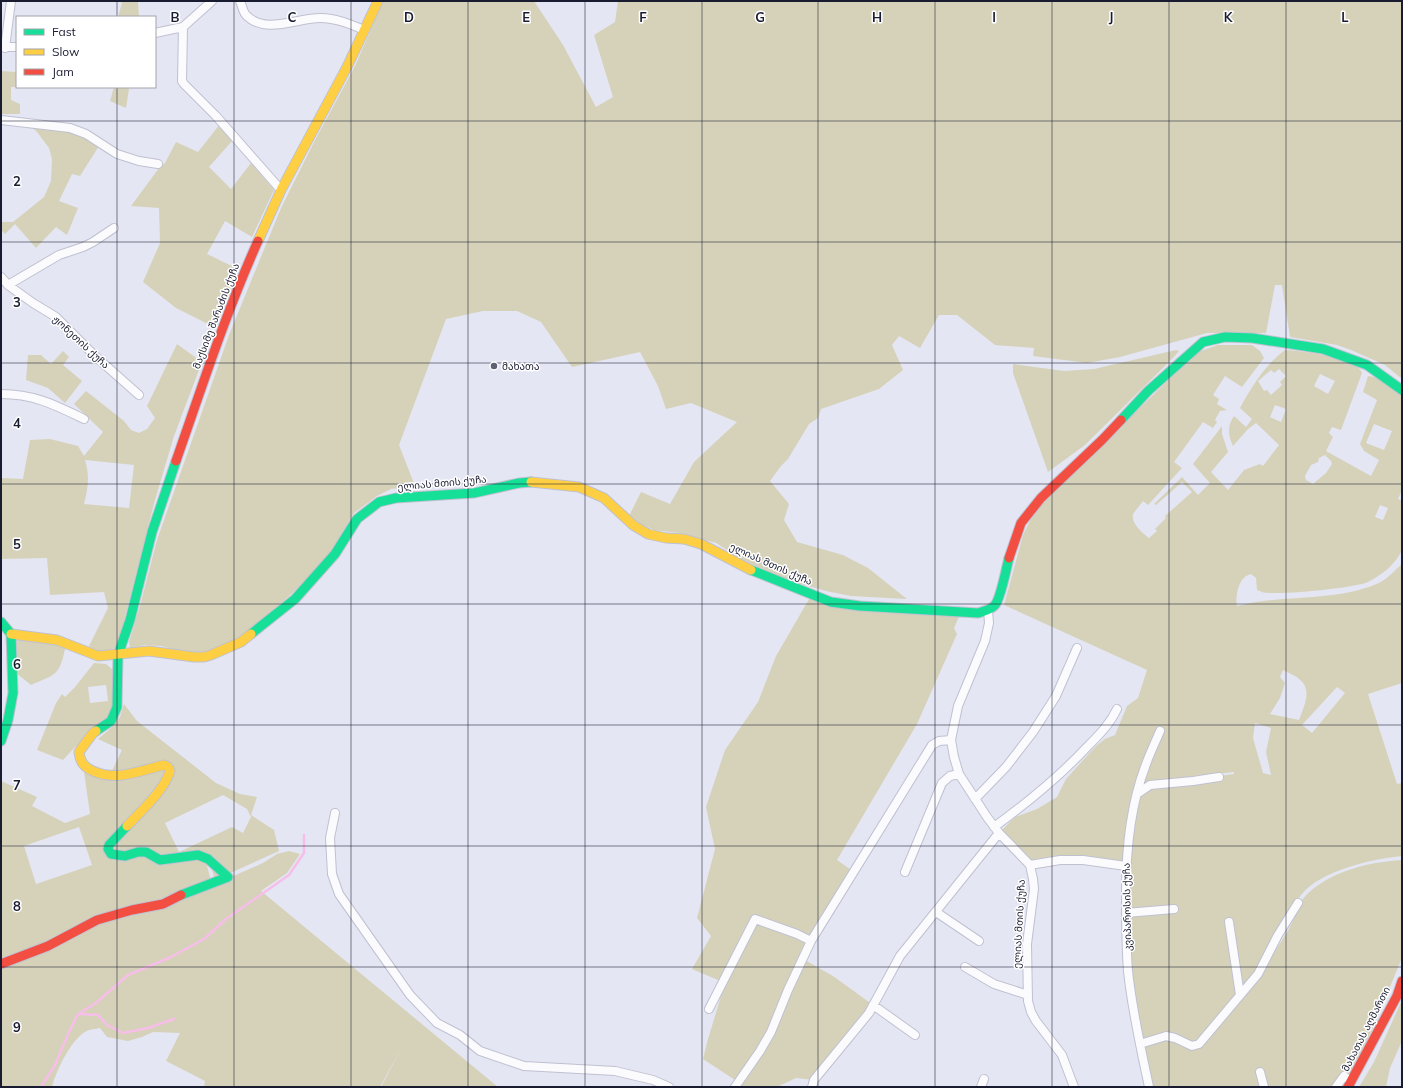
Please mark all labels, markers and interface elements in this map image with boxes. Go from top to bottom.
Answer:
text: B [171,9,180,25]
text: C [288,9,297,25]
text: D [404,9,414,25]
text: E [522,9,530,25]
text: F [639,9,647,25]
text: G [755,9,765,25]
text: H [872,9,882,25]
text: I [992,9,996,25]
text: J [1109,9,1113,25]
text: K [1224,9,1234,25]
text: L [1341,9,1349,25]
legend [16,16,156,88]
text: Fast [52,24,76,39]
text: Slow [52,44,80,59]
text: Jam [52,64,74,79]
text: 2 [13,173,21,189]
street label: მაქსიმე შარაძის ქუჩა [190,261,242,371]
text: 3 [13,294,21,310]
street label: ჟონეთის ქუჩა [50,312,112,372]
place label: მახათა [502,360,539,373]
marker: მახათა [489,361,499,371]
text: 4 [13,415,21,431]
street label: ელიას მთის ქუჩა [397,473,487,493]
text: 5 [13,536,21,552]
street label: ელიას მთის ქუჩა [728,540,814,588]
text: 6 [13,656,21,672]
text: 7 [13,777,21,793]
street label: კვიპაროსის ქუჩა [1120,863,1134,951]
street label: ელიას მთის ქუჩა [1010,879,1028,969]
text: 8 [13,898,21,914]
street label: მახათას აღმართი [1339,984,1393,1074]
text: 9 [13,1019,21,1035]

